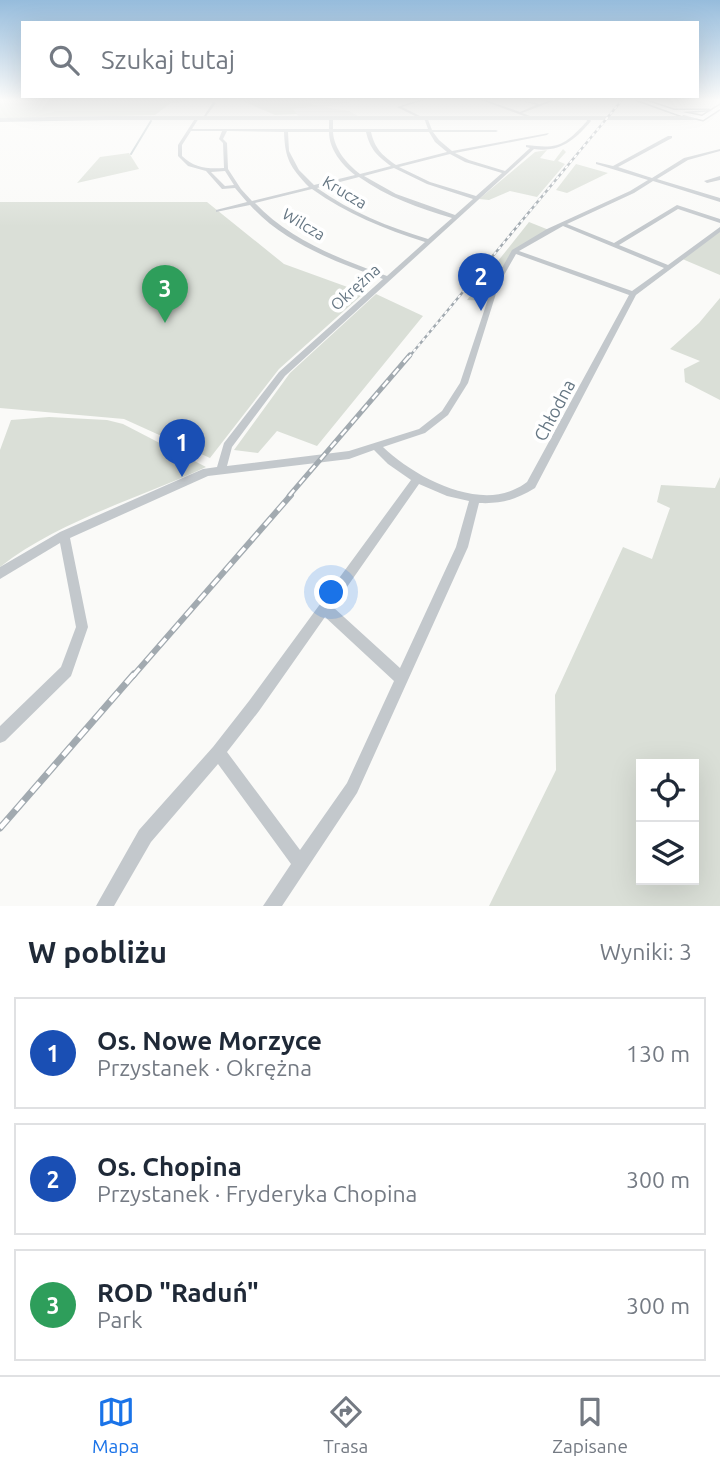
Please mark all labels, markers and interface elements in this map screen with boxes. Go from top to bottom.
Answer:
search box [21,21,699,98]
icon: search [45,41,83,79]
text: Szukaj tutaj [101,45,235,74]
street label: Krucza [320,172,370,212]
street label: Wilcza [280,204,328,244]
pin: 2 [458,253,504,311]
street label: Okrężna [327,260,383,314]
pin: 3 [142,265,188,323]
street label: Chłodna [530,376,578,444]
pin: 1 [159,419,205,477]
your location [314,575,348,609]
map controls [636,759,699,885]
button: locate [636,759,699,822]
button: layers [636,822,699,885]
text: W pobliżu [28,935,167,969]
text: Wyniki: 3 [600,939,692,964]
text: Os. Nowe Morzyce [97,1026,322,1055]
text: 1 [47,1041,59,1066]
text: 130 m [626,1041,690,1066]
text: Przystanek · Okrężna [97,1055,312,1080]
text: Os. Chopina [97,1152,242,1181]
text: 2 [47,1167,59,1192]
text: 300 m [626,1167,690,1192]
text: Przystanek · Fryderyka Chopina [97,1181,417,1206]
text: ROD "Raduń" [97,1278,259,1307]
text: 3 [47,1293,59,1318]
text: 300 m [626,1293,690,1318]
text: Park [97,1307,143,1332]
tab: Mapa [92,1393,139,1457]
tab: Trasa [323,1393,368,1457]
tab: Zapisane [552,1393,628,1457]

